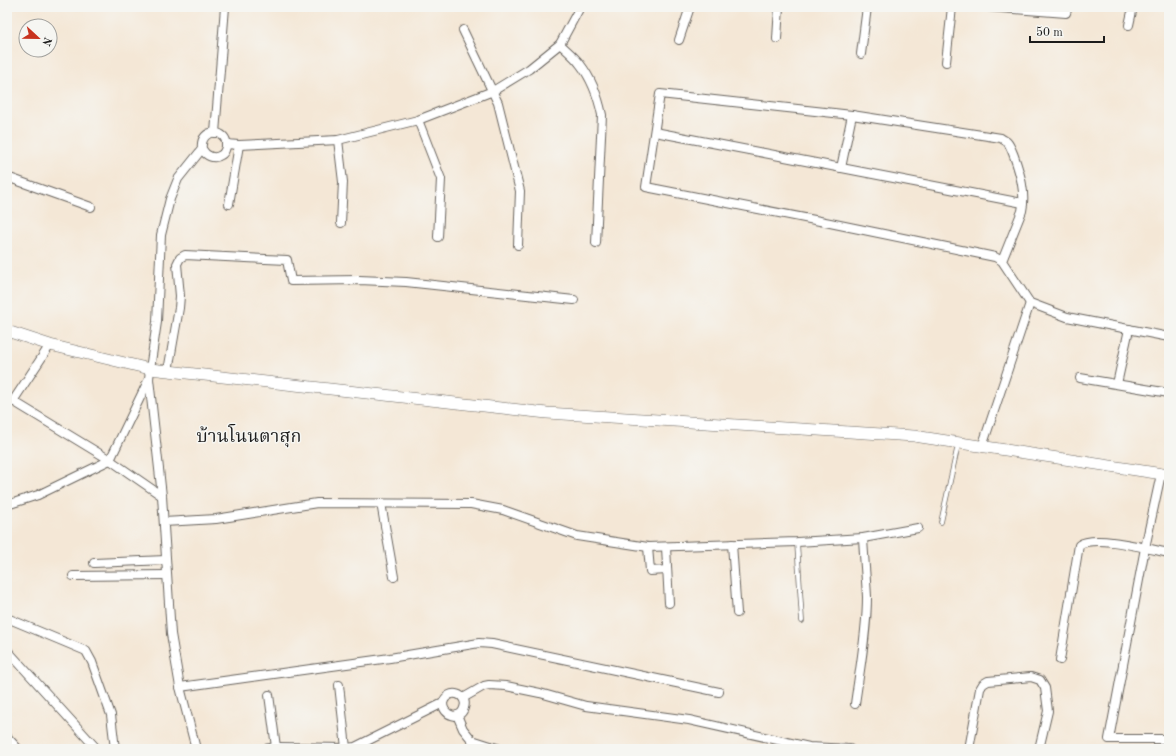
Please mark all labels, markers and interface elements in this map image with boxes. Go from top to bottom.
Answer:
north arrow [18,18,58,58]
scale bar [1030,18,1104,44]
text: 50 m [1036,26,1063,39]
text: N [39,35,53,48]
district label: บ้านโนนตาสุก [197,423,301,448]

